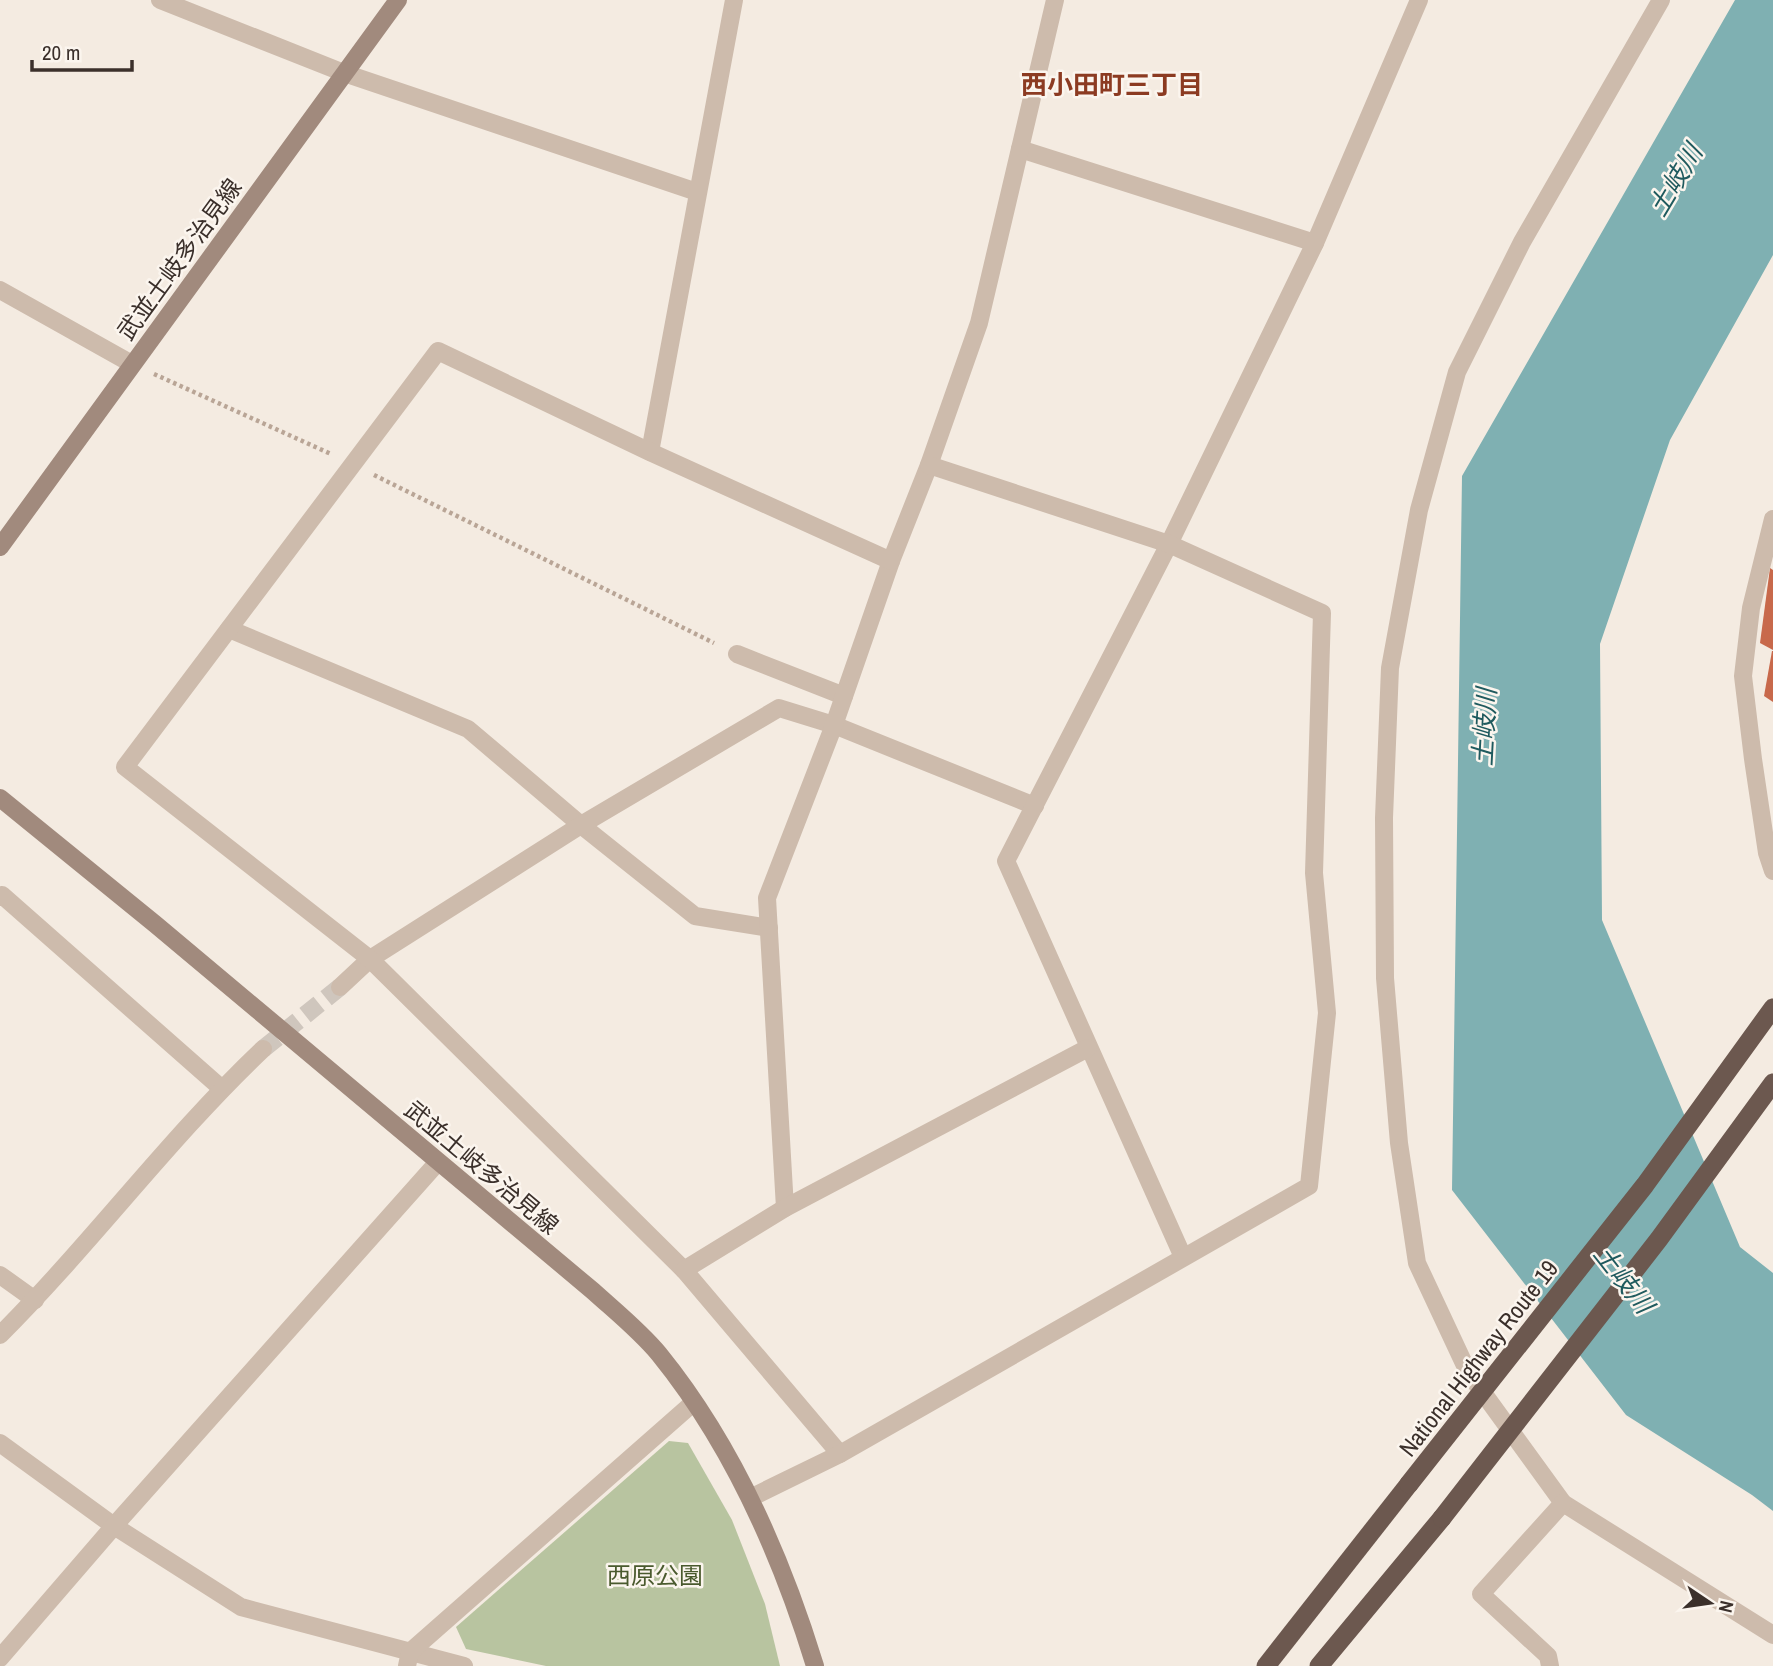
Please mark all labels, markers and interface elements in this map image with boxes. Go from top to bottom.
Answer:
scale bar [32,28,131,72]
text: 20 m [42,38,80,67]
district label: 西小田町三丁目 [1021,67,1203,102]
water label: 土岐川 [1640,135,1712,222]
street label: 武並土岐多治見線 [110,172,248,346]
water label: 土岐川 [1464,684,1504,767]
street label: 武並土岐多治見線 [398,1093,566,1241]
water label: 土岐川 [1586,1237,1664,1323]
street label: National Highway Route 19 [1391,1253,1565,1463]
park label: 西原公園 [607,1559,703,1591]
north arrow [1675,1568,1745,1638]
text: N [1713,1598,1740,1615]

